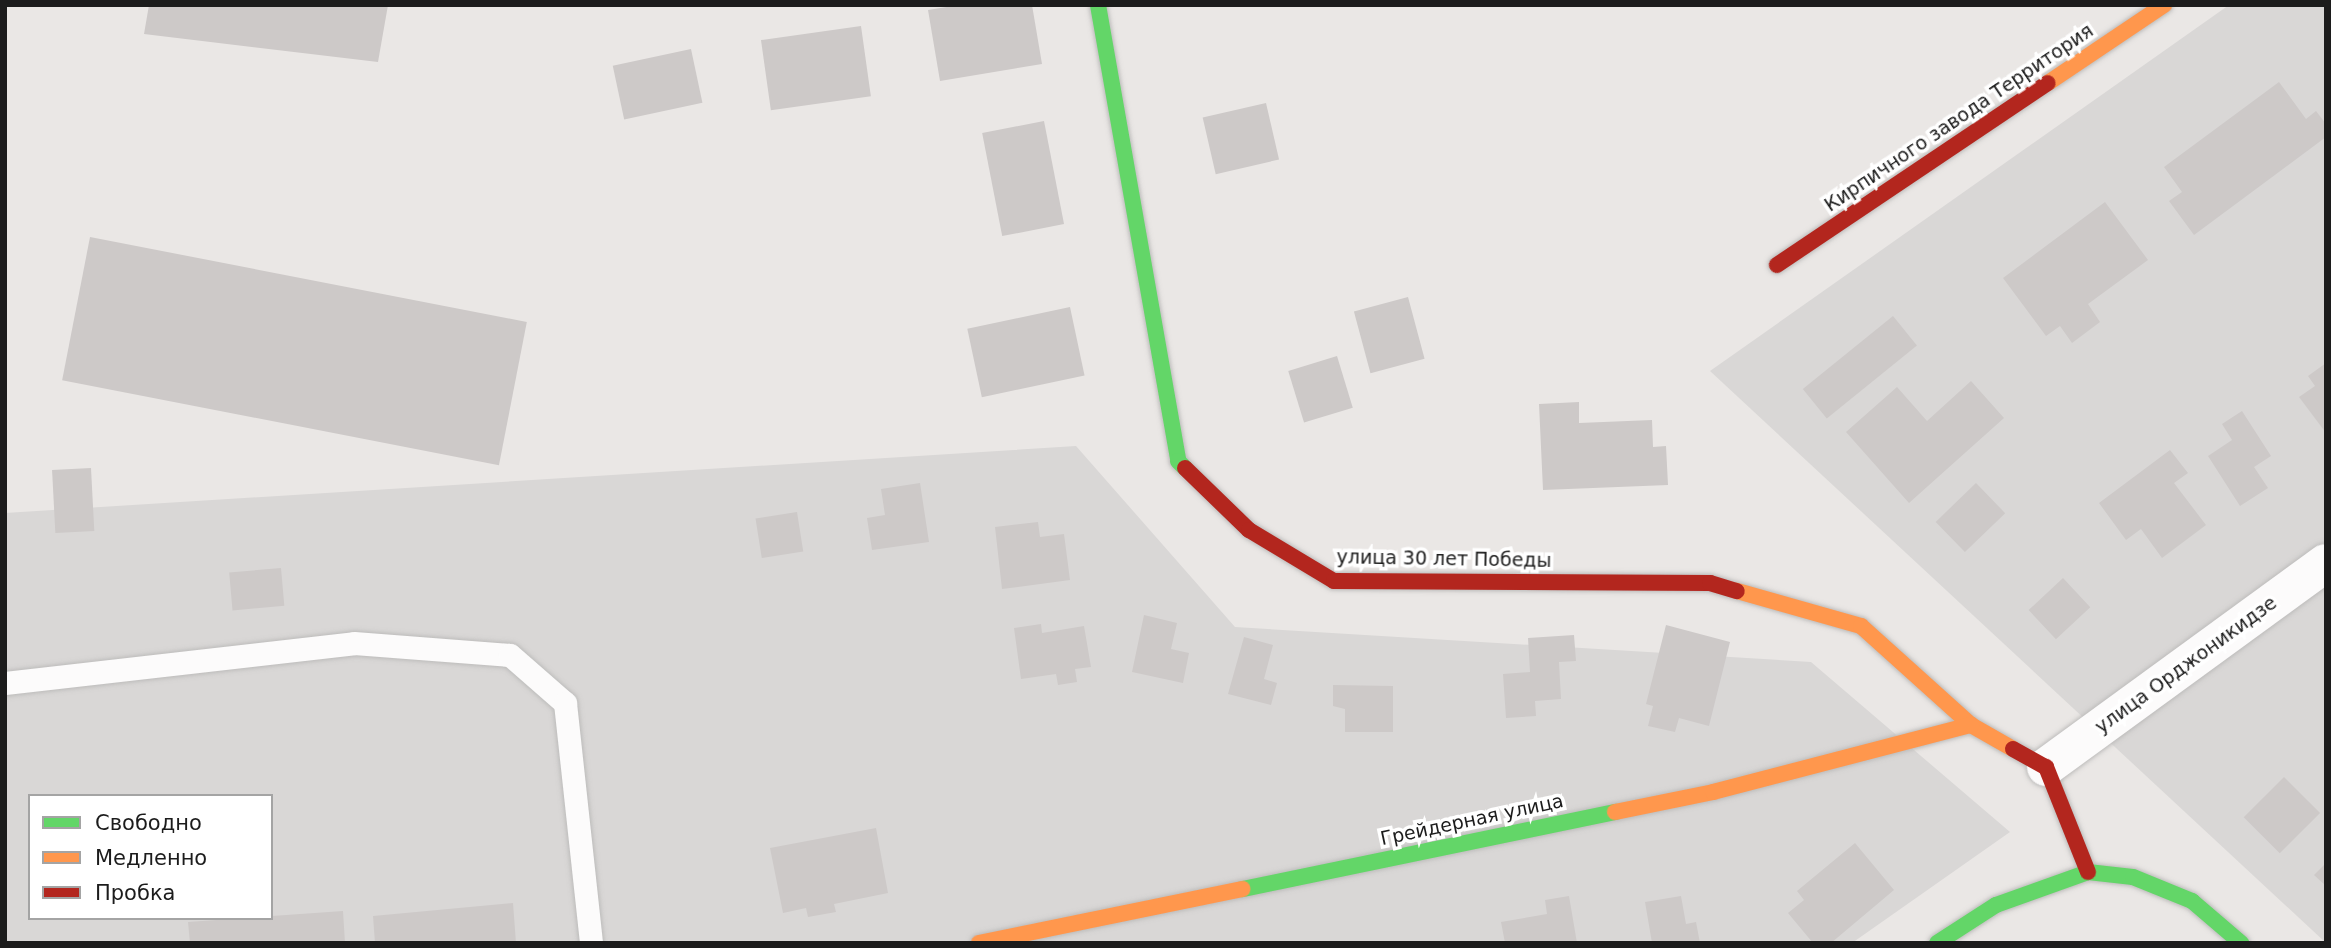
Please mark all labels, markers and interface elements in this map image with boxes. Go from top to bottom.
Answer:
street label: Кирпичного завода Территория [1820,19,2098,217]
street label: улица 30 лет Победы [1336,546,1552,572]
street label: улица Орджоникидзе [2091,591,2281,739]
street label: Грейдерная улица [1378,789,1566,851]
legend [28,794,273,920]
text: Свободно [95,811,202,835]
text: Медленно [95,846,207,870]
text: Пробка [95,881,175,905]

